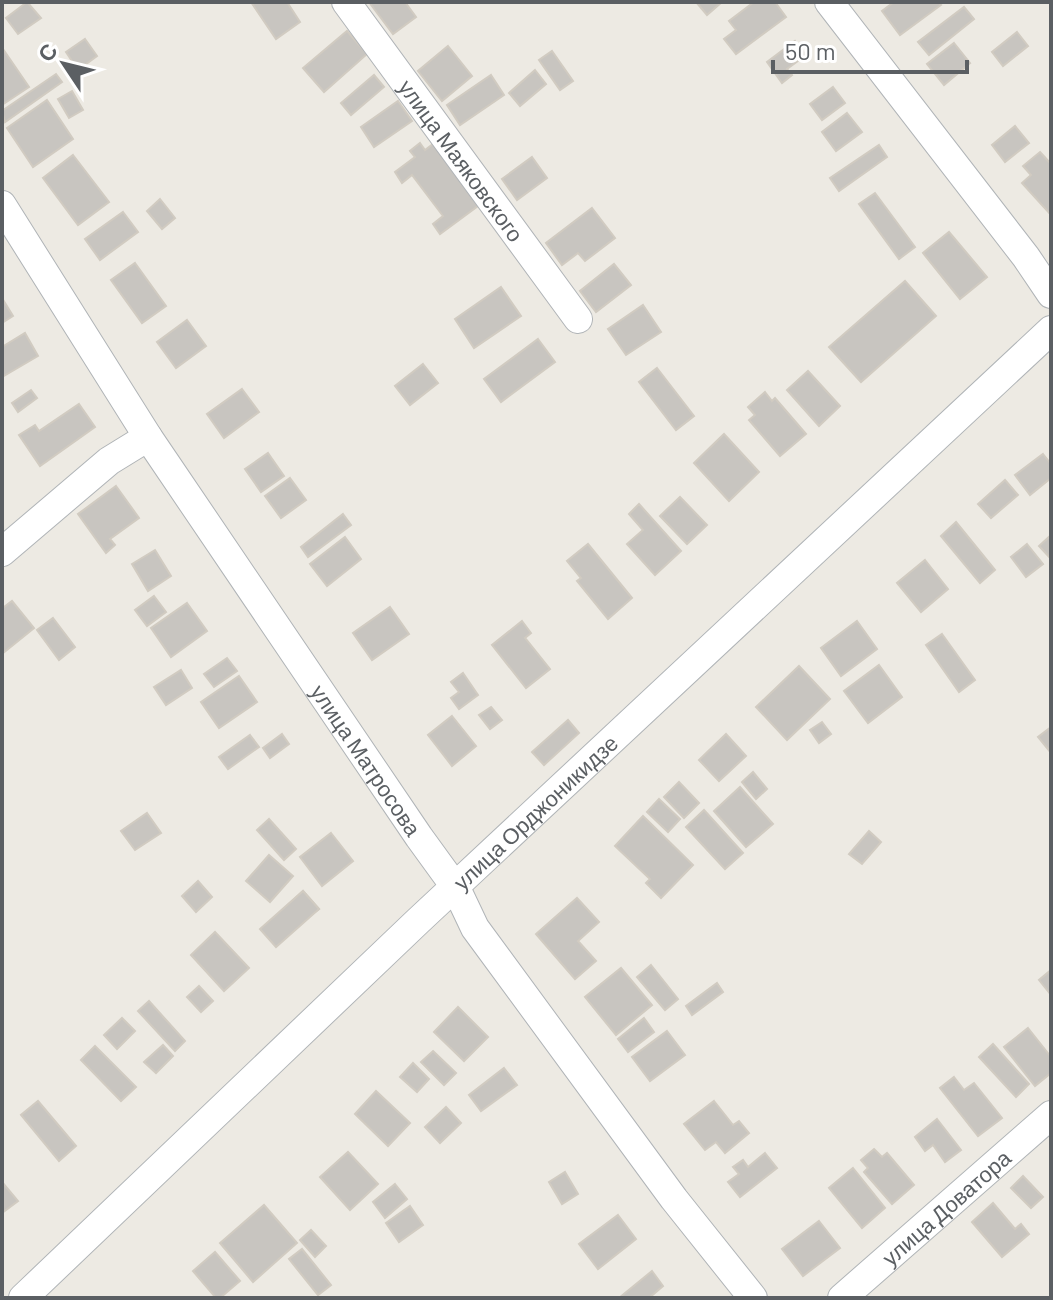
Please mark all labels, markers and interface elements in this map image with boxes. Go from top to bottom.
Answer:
north arrow [24,24,104,104]
scale bar [773,24,967,74]
text: 50 m [785,36,836,65]
text: С [32,38,62,66]
street label: улица Маяковского [393,74,530,246]
street label: улица Матросова [305,679,428,841]
street label: улица Орджоникидзе [448,729,622,895]
street label: улица Доватора [876,1143,1016,1271]

